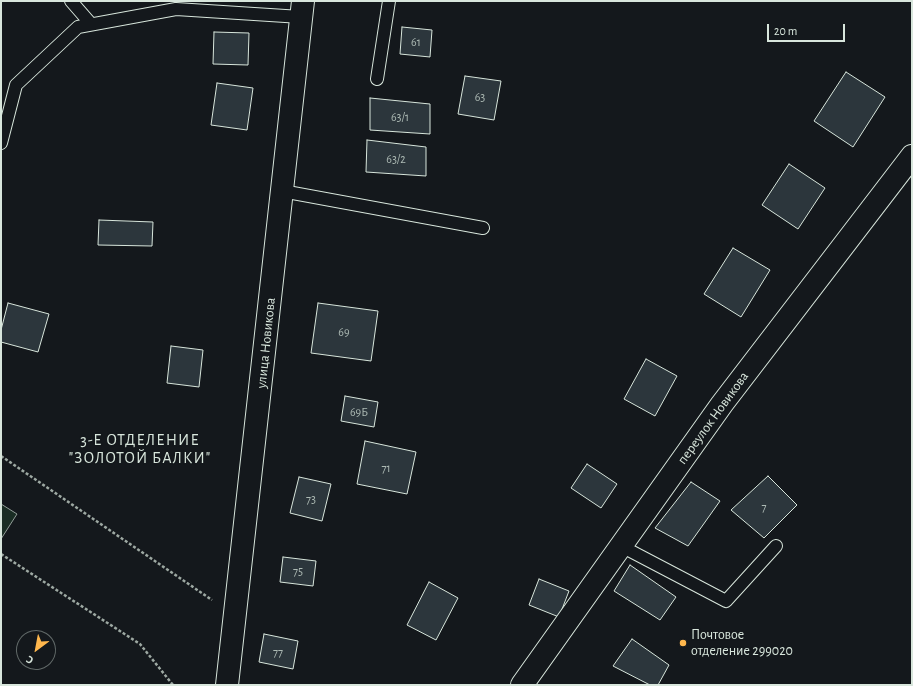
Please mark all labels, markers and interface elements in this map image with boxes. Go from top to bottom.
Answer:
scale bar [769,16,847,42]
text: 20 m [774,25,797,37]
house number: 61 [411,35,421,49]
house number: 63 [475,90,485,104]
house number: 63/1 [391,110,409,124]
house number: 63/2 [386,152,406,166]
street label: улица Новикова [253,297,279,389]
house number: 69 [338,325,350,339]
street label: переулок Новикова [674,368,752,468]
house number: 69Б [350,405,368,419]
district label: 3-Е ОТДЕЛЕНИЕ "ЗОЛОТОЙ БАЛКИ" [69,430,211,468]
house number: 71 [381,461,391,475]
house number: 73 [306,492,316,506]
house number: 7 [761,500,767,514]
house number: 75 [293,564,303,578]
place label: Почтовое отделение 299020 [691,627,793,660]
north arrow [16,630,56,670]
marker: Почтовое отделение 299020 [678,638,688,648]
house number: 77 [273,645,283,659]
text: С [24,653,35,666]

